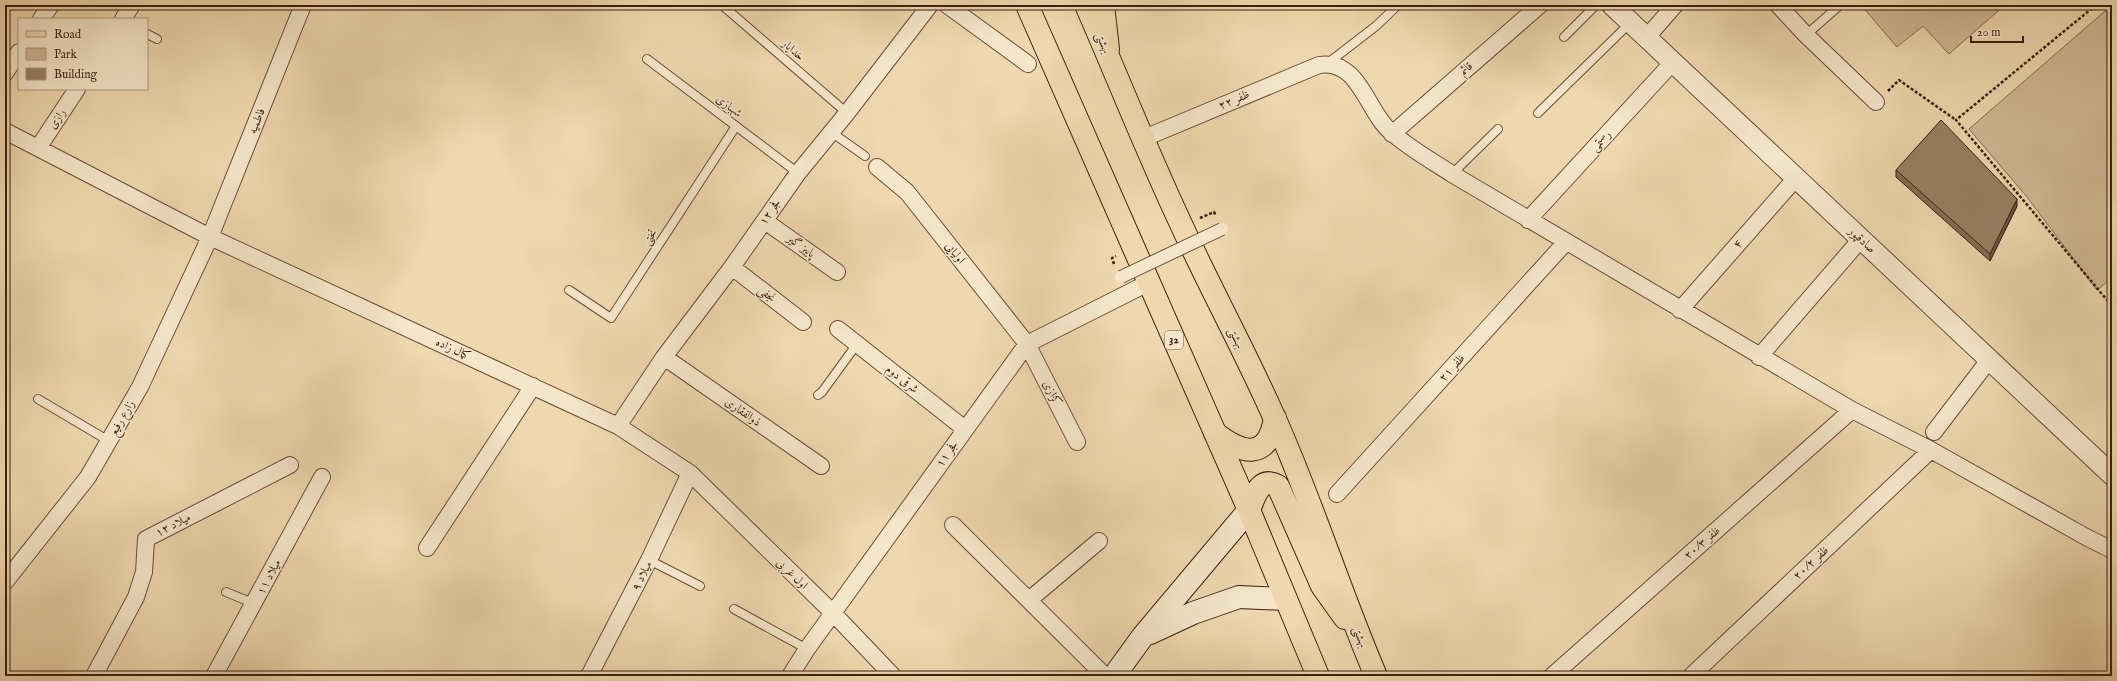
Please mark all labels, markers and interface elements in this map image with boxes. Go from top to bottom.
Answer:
legend [18,18,148,90]
scale bar [1971,18,2023,44]
text: 20 m [1977,25,2000,40]
text: Road [54,27,82,42]
street label: بهشتی [1091,30,1114,56]
street label: خدایار [778,35,807,64]
text: Park [54,47,77,62]
street label: قائم [1456,59,1478,81]
text: Building [54,67,98,82]
street label: ظفر ۲۲ [1216,87,1252,113]
street label: شهبازی [713,91,745,121]
street label: رازی [45,106,69,132]
street label: فاطمیه [245,106,269,136]
street label: رستمی [1588,127,1615,155]
street label: فجر ۱۲ [756,196,784,228]
street label: صادقپور [1844,223,1879,256]
street label: تختی [639,226,662,249]
street label: پاییز گیر [782,230,819,262]
street label: ۴ [1730,236,1746,252]
street label: اولیایی [942,239,969,267]
street label: نجفی [754,282,779,307]
street label: بهشتی [1224,325,1248,352]
road number: 32 [1165,331,1183,349]
street label: کمال زاده [433,334,473,364]
street label: ظفر ۲۱ [1436,351,1468,385]
street label: شرقی دوم [881,362,921,399]
street label: کزازی [1039,378,1065,408]
street label: ذوالفقاری [722,394,764,430]
street label: زارع رفیع [106,397,141,440]
street label: فجر ۱۱ [933,438,962,470]
street label: میلاد ۱۲ [153,510,193,540]
street label: ظفر ۲۰/۳ [1681,523,1723,563]
street label: ظفر ۲۰/۲ [1790,543,1832,583]
street label: اول غربی [772,555,811,594]
street label: میلاد ۱۱ [253,557,285,597]
street label: میلاد ۹ [628,559,656,593]
street label: بهشتی [1348,624,1371,650]

